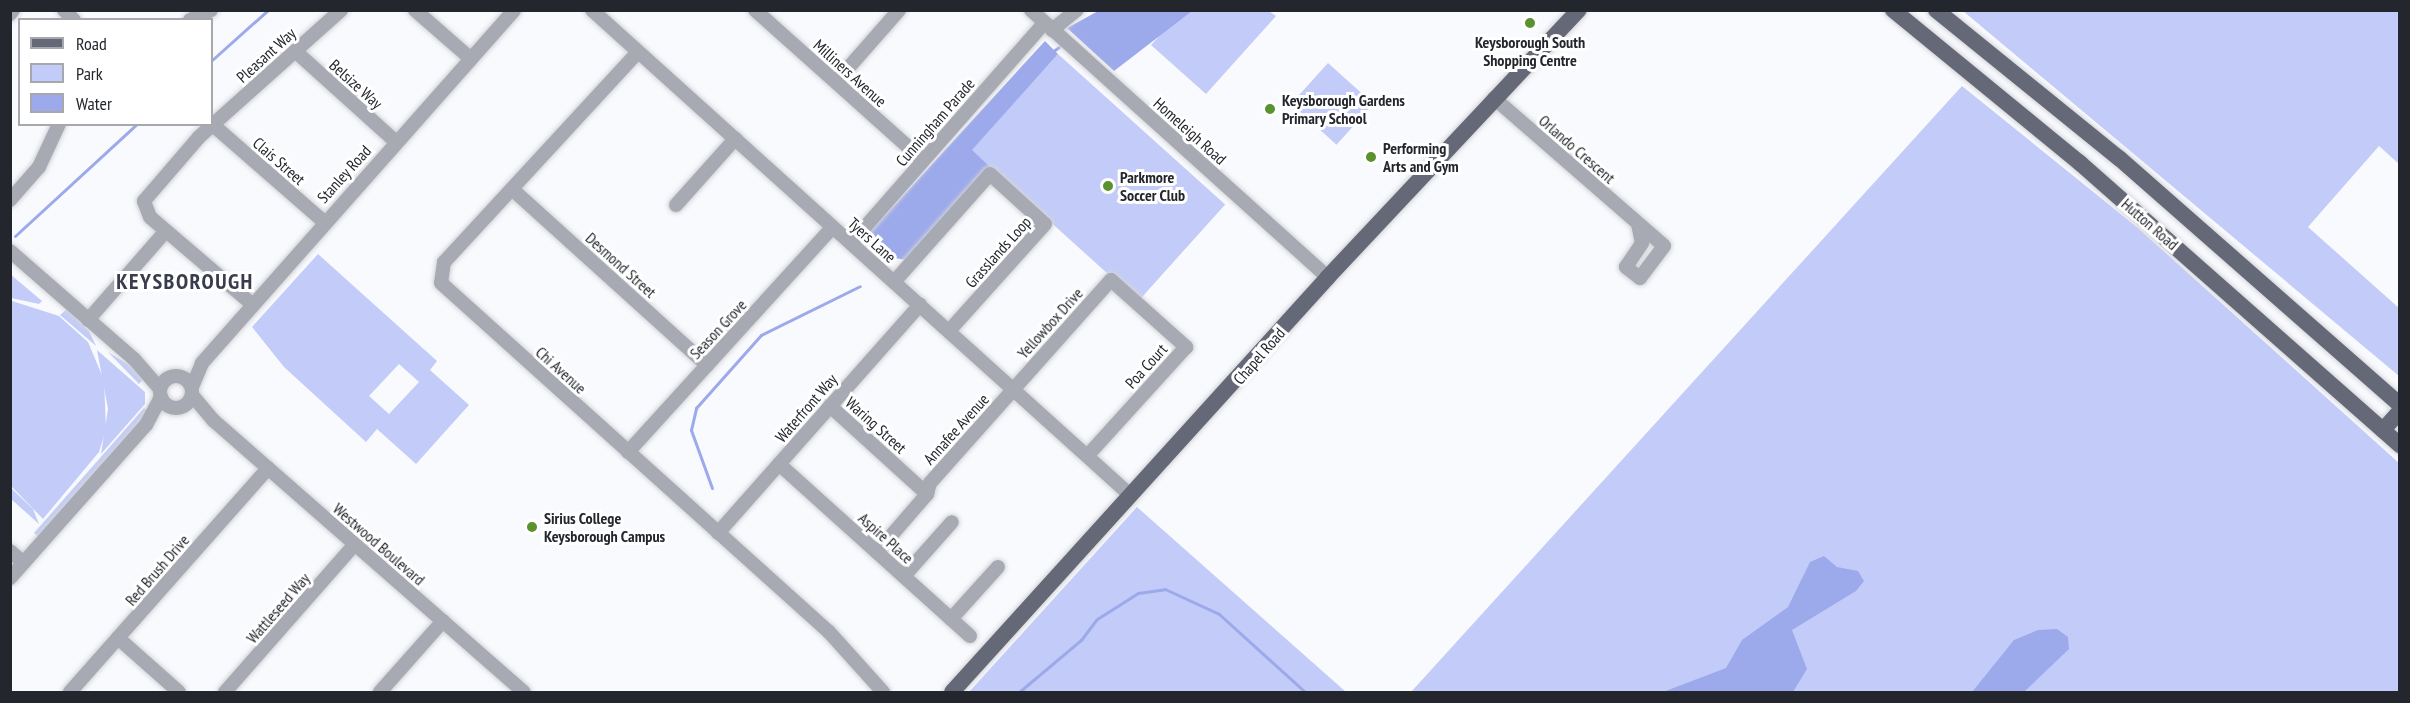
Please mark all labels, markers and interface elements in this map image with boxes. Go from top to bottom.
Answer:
marker: Keysborough South Shopping Centre [1523,16,1537,30]
legend [18,18,213,126]
street label: Pleasant Way [232,23,300,87]
text: Road [76,32,107,55]
place label: Keysborough South Shopping Centre [1475,32,1585,70]
street label: Milliners Avenue [809,35,891,111]
street label: Belsize Way [325,55,387,113]
text: Park [76,62,103,85]
street label: Cunningham Parade [892,74,978,170]
place label: Keysborough Gardens Primary School [1282,90,1405,128]
text: Water [76,92,112,115]
street label: Homeleigh Road [1150,93,1230,169]
marker: Keysborough Gardens Primary School [1263,102,1277,116]
street label: Orlando Crescent [1535,111,1619,187]
street label: Clais Street [249,133,309,189]
place label: Performing Arts and Gym [1383,138,1459,176]
street label: Stanley Road [313,141,375,207]
marker: Performing Arts and Gym [1364,150,1378,164]
place label: Parkmore Soccer Club [1120,167,1185,205]
marker: Parkmore Soccer Club [1101,179,1115,193]
street label: Hutton Road [2118,194,2182,254]
street label: Grasslands Loop [961,212,1035,292]
street label: Tyers Lane [844,214,900,266]
street label: Desmond Street [582,228,660,302]
district label: KEYSBOROUGH [116,269,254,295]
street label: Yellowbox Drive [1013,284,1087,362]
street label: Season Grove [686,295,750,363]
street label: Chapel Road [1229,324,1289,388]
street label: Poa Court [1121,340,1171,392]
street label: Chi Avenue [532,342,590,398]
street label: Waterfront Way [771,370,841,446]
street label: Annafee Avenue [919,390,993,468]
street label: Waring Street [842,393,910,457]
street label: Westwood Boulevard [329,499,429,589]
place label: Sirius College Keysborough Campus [544,508,665,546]
street label: Aspire Place [855,508,917,568]
marker: Sirius College Keysborough Campus [525,520,539,534]
street label: Red Brush Drive [121,531,193,609]
street label: Wattleseed Way [242,569,314,647]

